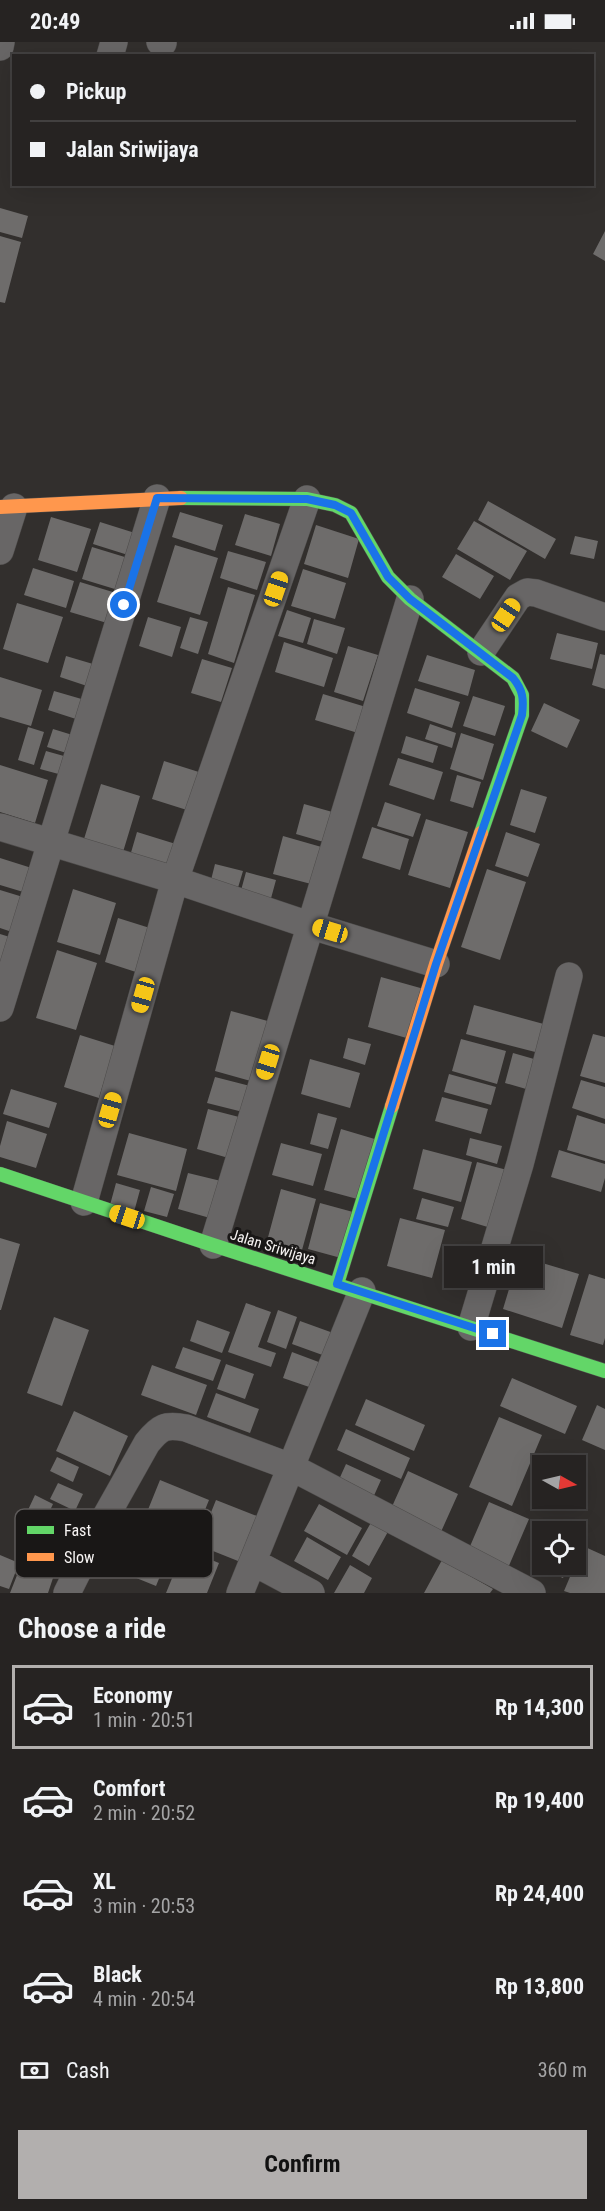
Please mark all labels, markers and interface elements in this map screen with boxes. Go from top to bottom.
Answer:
text: 20:49 [30,9,81,34]
text: Pickup [66,79,126,104]
text: Jalan Sriwijaya [66,137,199,162]
car [262,569,290,609]
route start [110,591,137,618]
car [488,595,524,635]
car [310,917,350,945]
car [129,975,157,1015]
car [254,1042,282,1082]
car [96,1090,124,1130]
car [107,1203,147,1231]
street label: Jalan Sriwijaya [228,1225,318,1269]
callout: 1 min [444,1247,542,1289]
text: 1 min [471,1255,516,1279]
route end [479,1320,506,1347]
north arrow [532,1455,586,1509]
map controls [532,1455,586,1575]
legend [15,1509,213,1578]
text: Fast [64,1521,91,1540]
button: locate [532,1521,586,1575]
text: Slow [64,1548,94,1567]
text: Choose a ride [18,1613,166,1645]
icon: car [21,1680,75,1734]
text: Economy [93,1683,173,1708]
text: Rp 14,300 [495,1695,584,1720]
text: 1 min · 20:51 [93,1708,195,1732]
icon: car [21,1773,75,1827]
text: Comfort [93,1776,166,1801]
text: Rp 19,400 [495,1788,584,1813]
text: 2 min · 20:52 [93,1801,195,1825]
icon: car [21,1866,75,1920]
text: XL [93,1869,116,1894]
text: Rp 24,400 [495,1881,584,1906]
text: 3 min · 20:53 [93,1894,195,1918]
icon: car [21,1959,75,2013]
text: Black [93,1962,142,1987]
text: Rp 13,800 [495,1974,584,1999]
text: 4 min · 20:54 [93,1987,195,2011]
icon: cash [18,2054,51,2087]
text: Cash [66,2058,110,2083]
text: 360 m [538,2058,587,2082]
button: Confirm [18,2130,587,2199]

